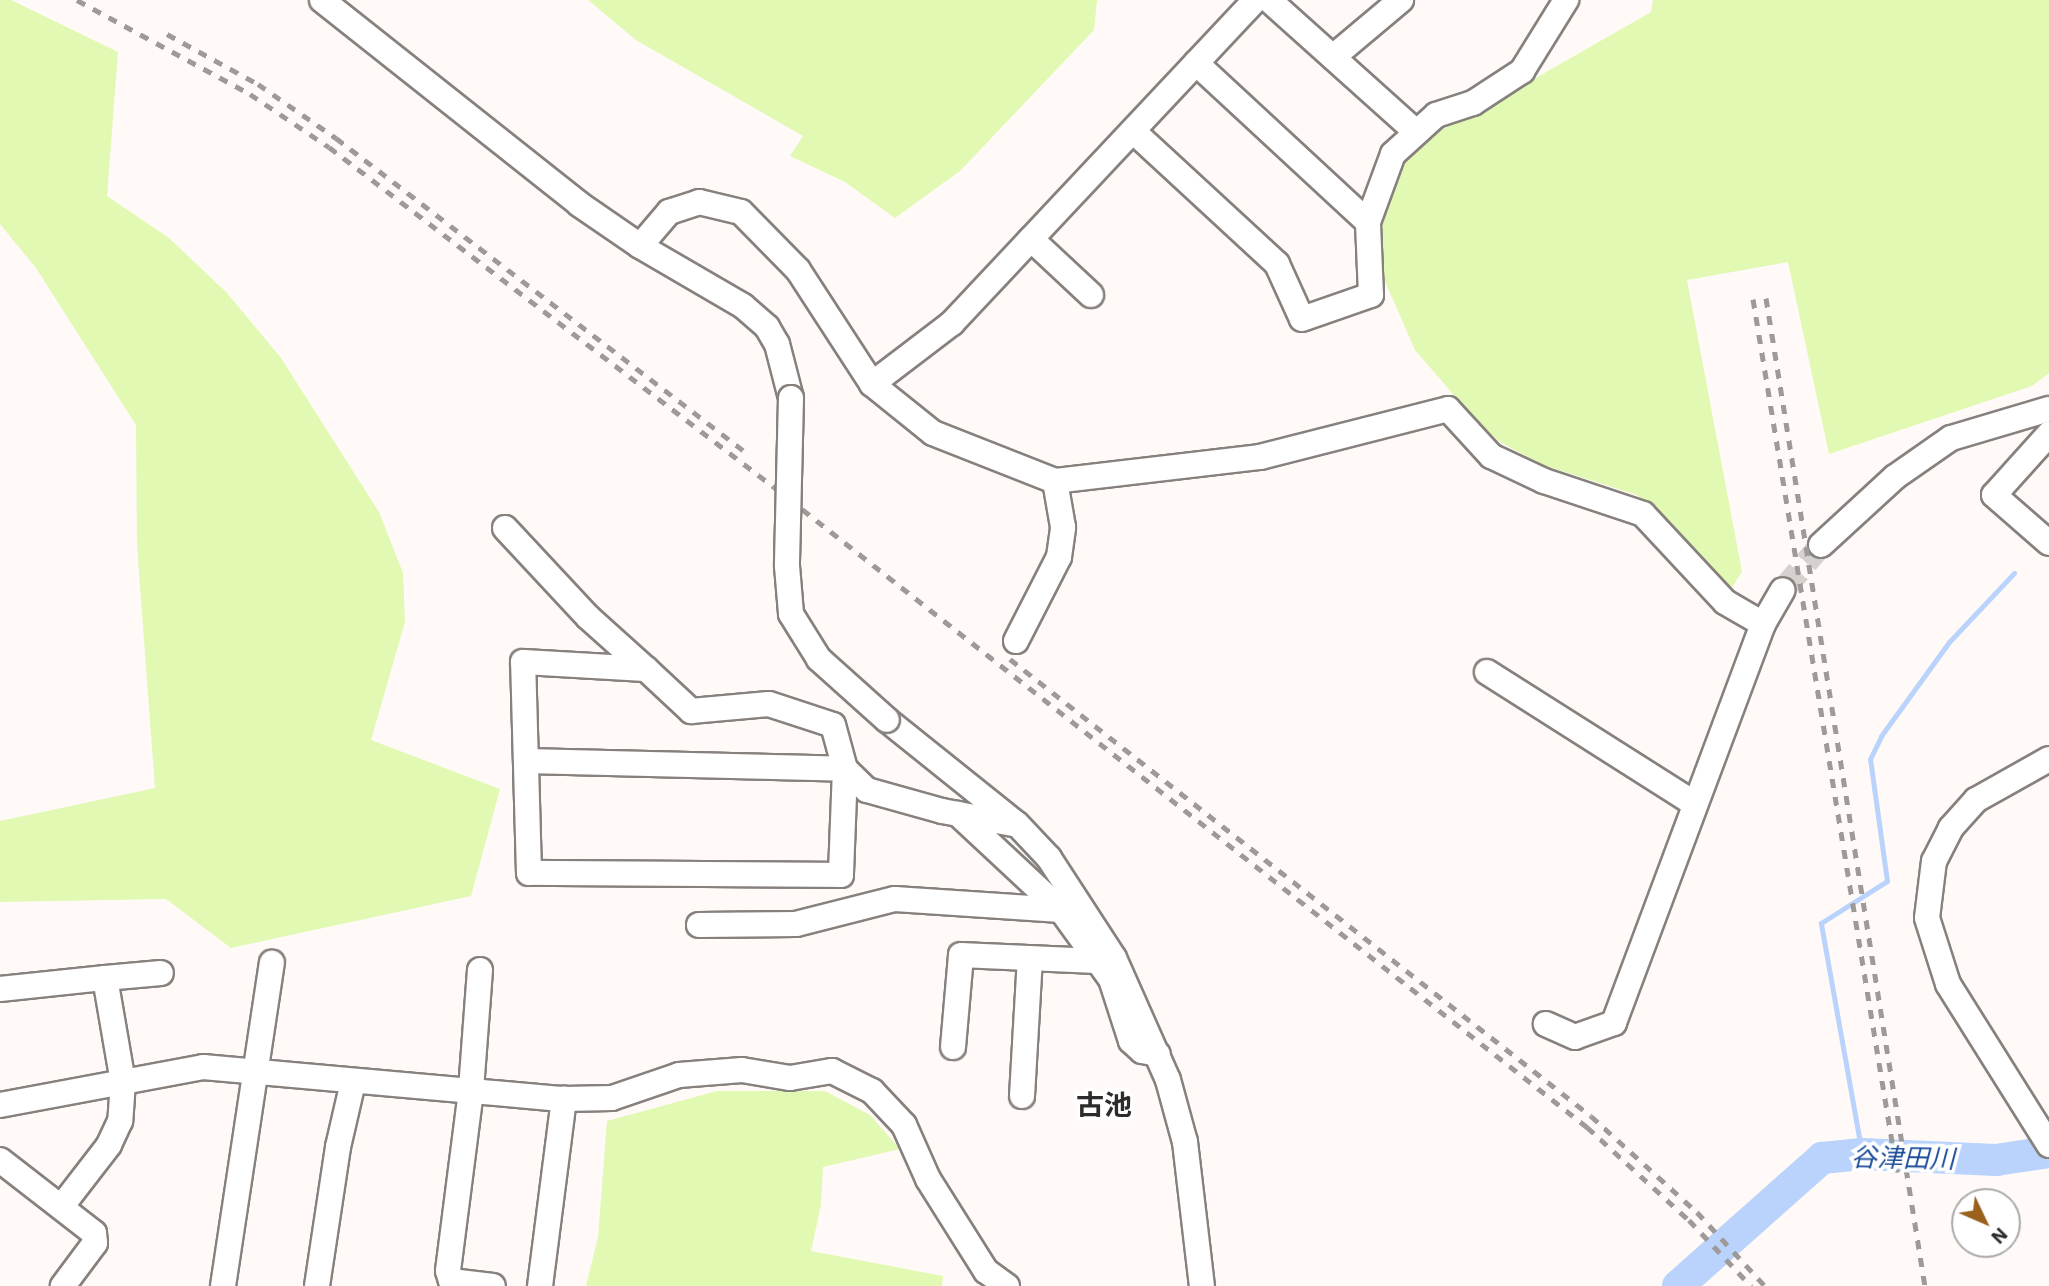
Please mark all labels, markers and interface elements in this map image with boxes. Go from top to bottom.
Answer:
district label: 古池 [1076,1088,1132,1122]
water label: 谷津田川 [1851,1141,1955,1175]
north arrow [1951,1188,2021,1258]
text: N [1986,1223,2013,1249]

